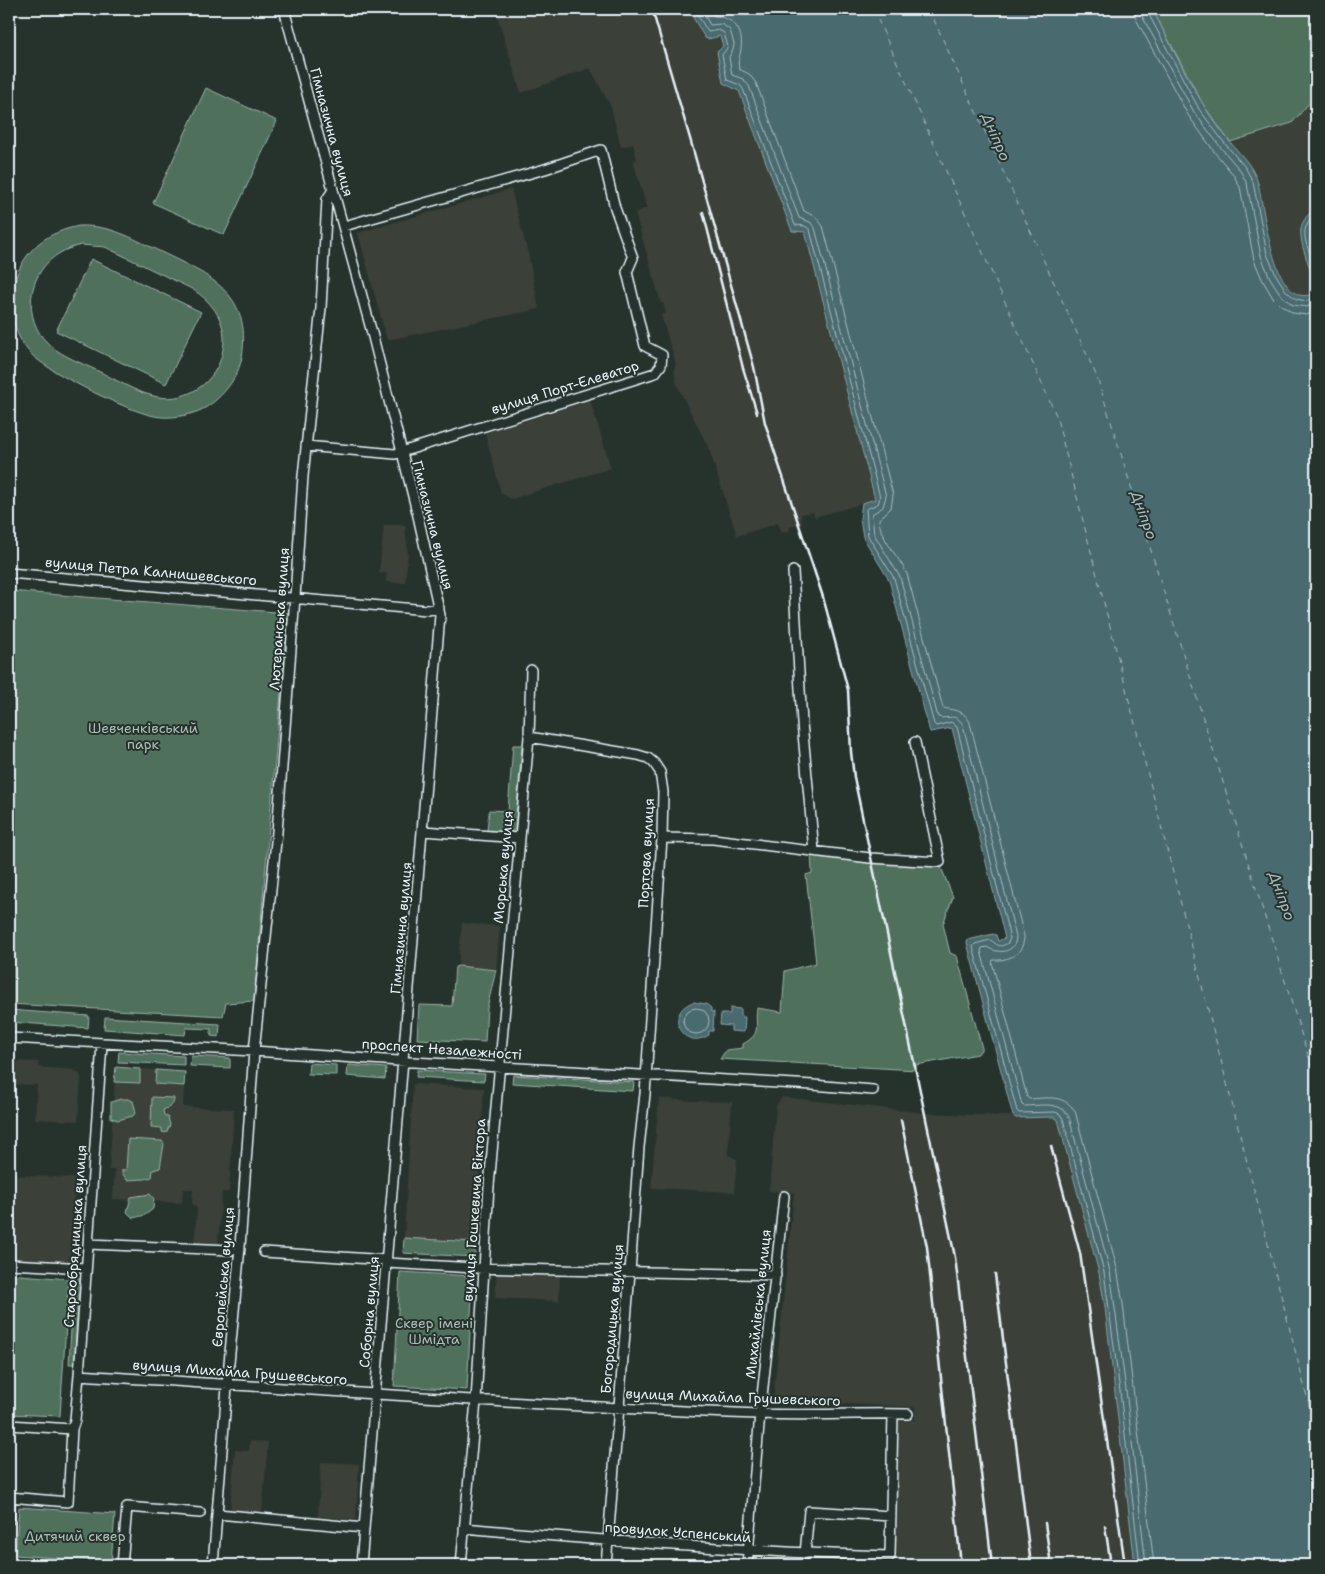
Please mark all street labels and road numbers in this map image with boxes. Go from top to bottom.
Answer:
street label: Гімназична вулиця [306,66,358,198]
street label: вулиця Порт-Елеватор [489,356,641,418]
street label: Гімназична вулиця [408,459,458,591]
street label: Лютеранська вулиця [265,547,293,691]
street label: вулиця Петра Калнишевського [44,553,258,589]
street label: Портова вулиця [634,798,658,908]
street label: Морська вулиця [489,810,517,924]
street label: Гімназична вулиця [386,861,416,995]
street label: проспект Незалежності [361,1034,523,1064]
street label: вулиця Гошкевича Віктора [459,1118,489,1302]
street label: Старообрядницька вулиця [60,1144,90,1328]
street label: Європейська вулиця [208,1206,238,1348]
street label: Михайлівська вулиця [741,1228,775,1380]
street label: Богородицька вулиця [596,1243,628,1395]
street label: Соборна вулиця [355,1255,383,1369]
street label: вулиця Михайла Грушевського [132,1356,348,1388]
street label: вулиця Михайла Грушевського [625,1384,841,1410]
street label: провулок Успенський [604,1518,752,1546]

